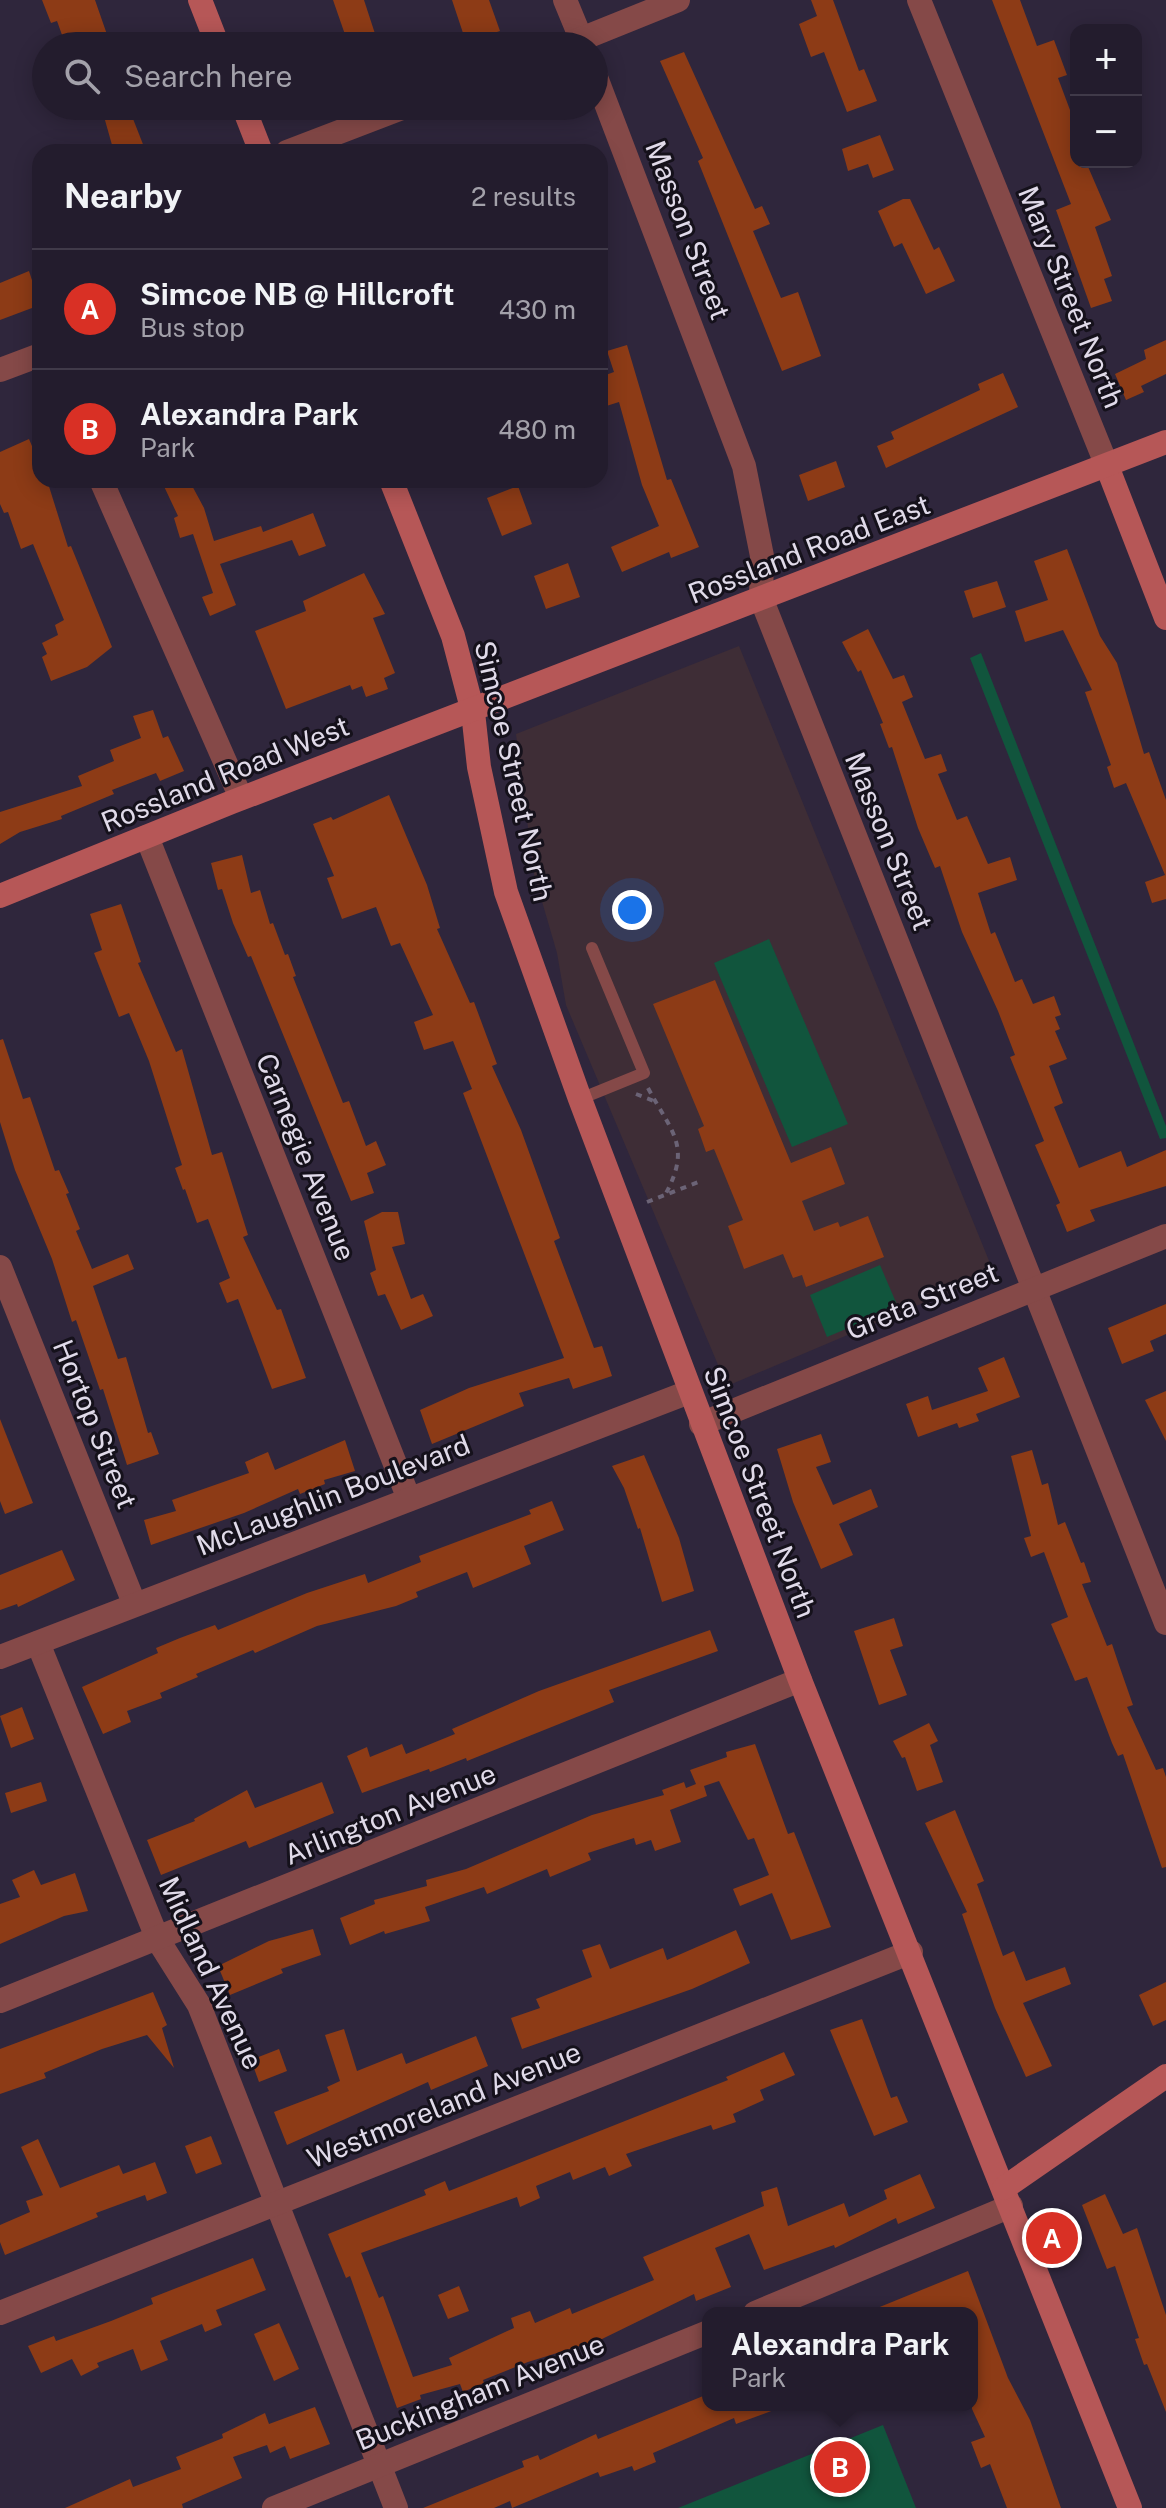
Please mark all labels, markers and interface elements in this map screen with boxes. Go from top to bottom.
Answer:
map controls [1070,24,1142,168]
button: + [1070,24,1142,96]
search box [32,32,608,120]
icon: search [60,54,104,98]
text: Search here [124,58,292,94]
button: − [1070,96,1142,168]
street label: Masson Street [639,136,738,324]
text: Nearby [64,176,182,216]
text: 2 results [471,181,576,212]
street label: Mary Street North [1012,181,1131,412]
text: Simcoe NB @ Hillcroft [140,276,454,312]
text: A [81,294,99,325]
text: 430 m [499,294,576,325]
text: Bus stop [140,312,245,343]
text: Alexandra Park [140,396,359,432]
text: B [81,414,99,445]
text: 480 m [498,414,576,445]
text: Park [140,432,195,463]
street label: Rossland Road East [683,487,934,610]
street label: Simcoe Street North [468,637,561,904]
street label: Rossland Road West [96,709,354,838]
street label: Masson Street [839,747,940,935]
your location [612,890,652,930]
street label: Carnegie Avenue [250,1048,363,1265]
street label: Greta Street [841,1255,1003,1346]
street label: Hortop Street [47,1335,144,1513]
street label: Simcoe Street North [697,1362,824,1622]
street label: McLaughlin Boulevard [191,1427,474,1562]
street label: Arlington Avenue [279,1756,501,1871]
street label: Midland Avenue [152,1871,270,2074]
street label: Westmoreland Avenue [302,2035,585,2175]
pin: A [1026,2208,1078,2268]
popup [702,2307,978,2411]
text: Alexandra Park [731,2326,949,2362]
street label: Buckingham Avenue [351,2327,609,2457]
text: Park [731,2362,786,2393]
pin: B [814,2437,866,2497]

